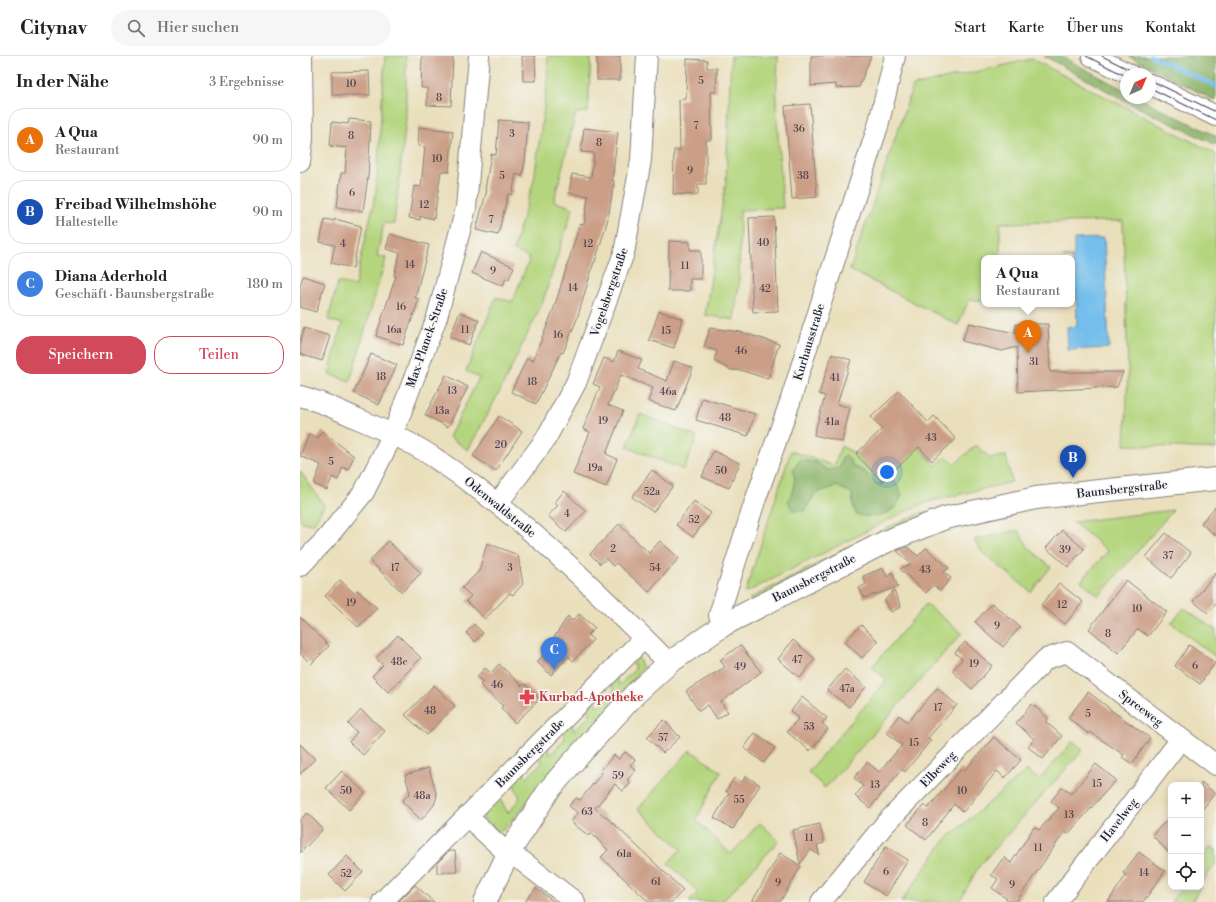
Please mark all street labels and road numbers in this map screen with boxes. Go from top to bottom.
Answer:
street label: Vogelsbergstraße [587,246,632,340]
street label: Max-Planck-Straße [403,286,452,390]
street label: Kurhausstraße [791,302,828,382]
street label: Odenwaldstraße [461,474,539,541]
street label: Baunsbergstraße [1075,477,1168,502]
street label: Baunsbergstraße [769,551,858,606]
street label: Spreeweg [1116,687,1166,730]
street label: Baunsbergstraße [492,716,568,792]
street label: Elbeweg [917,747,960,791]
street label: Havelweg [1098,795,1142,845]

